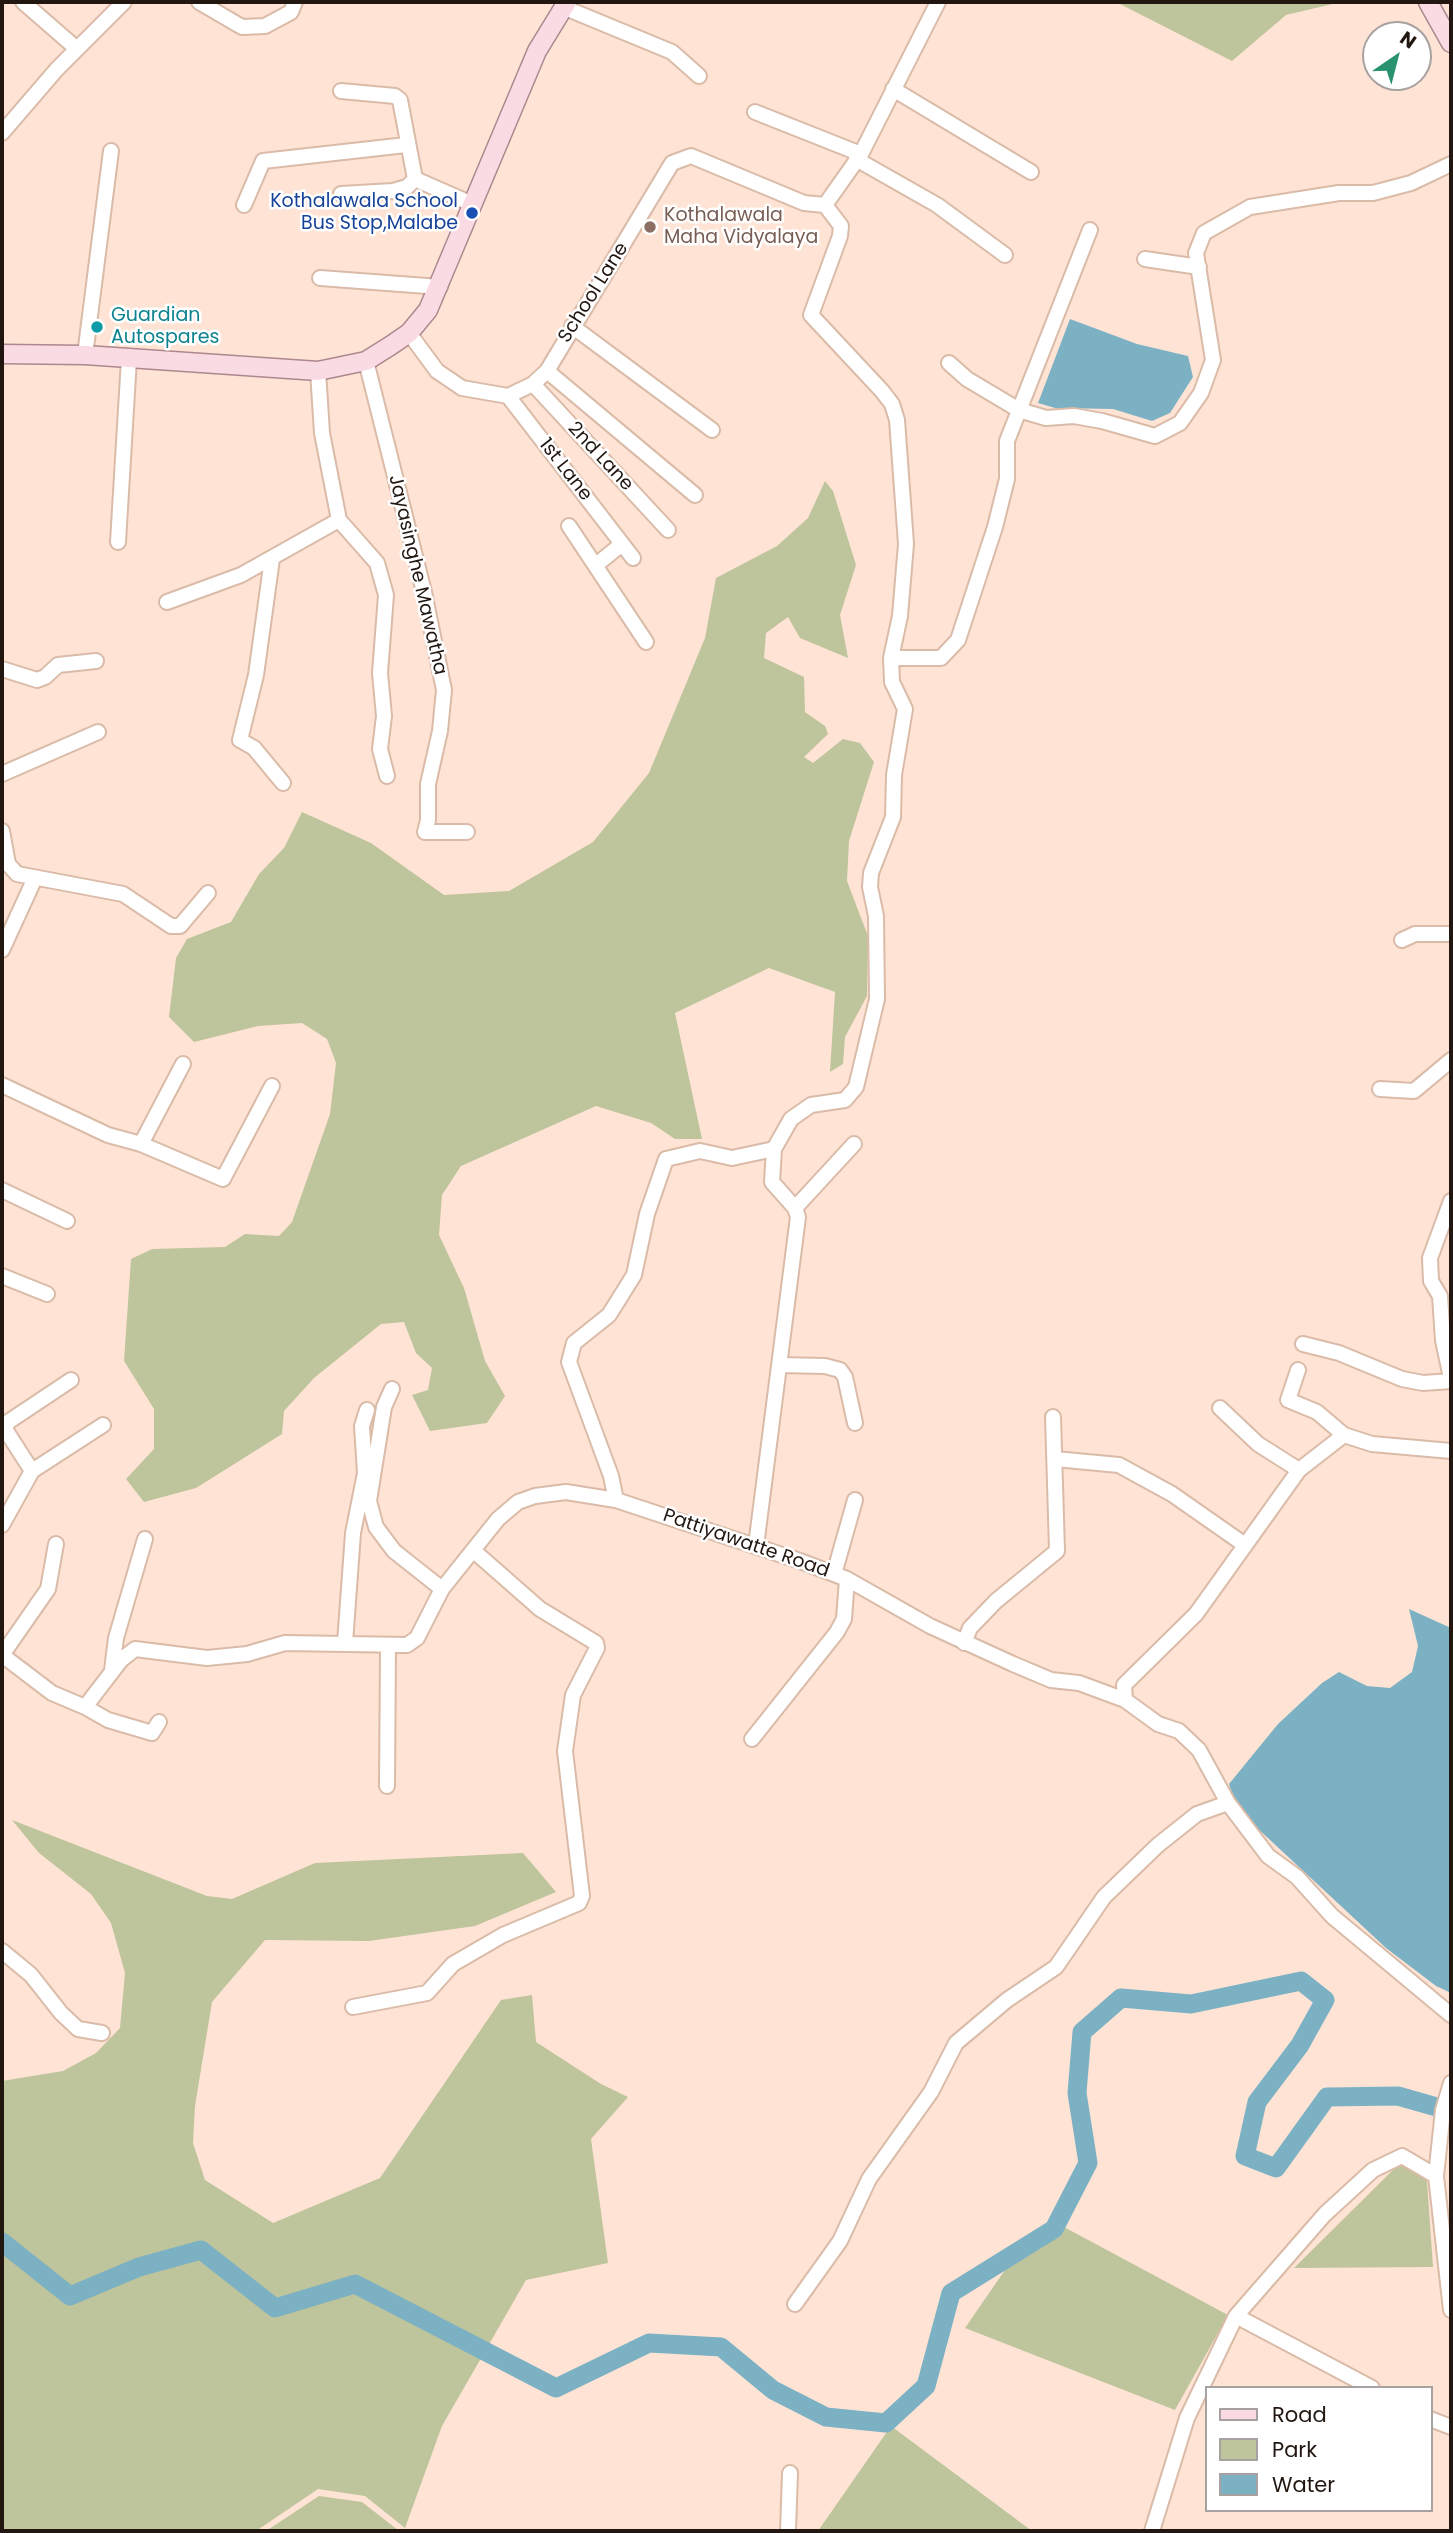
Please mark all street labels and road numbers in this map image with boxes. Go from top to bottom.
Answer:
street label: School Lane [554,239,634,347]
street label: 2nd Lane [562,418,638,496]
street label: 1st Lane [534,434,596,506]
street label: Jayasinghe Mawatha [383,473,451,677]
street label: Pattiyawatte Road [660,1505,832,1583]

